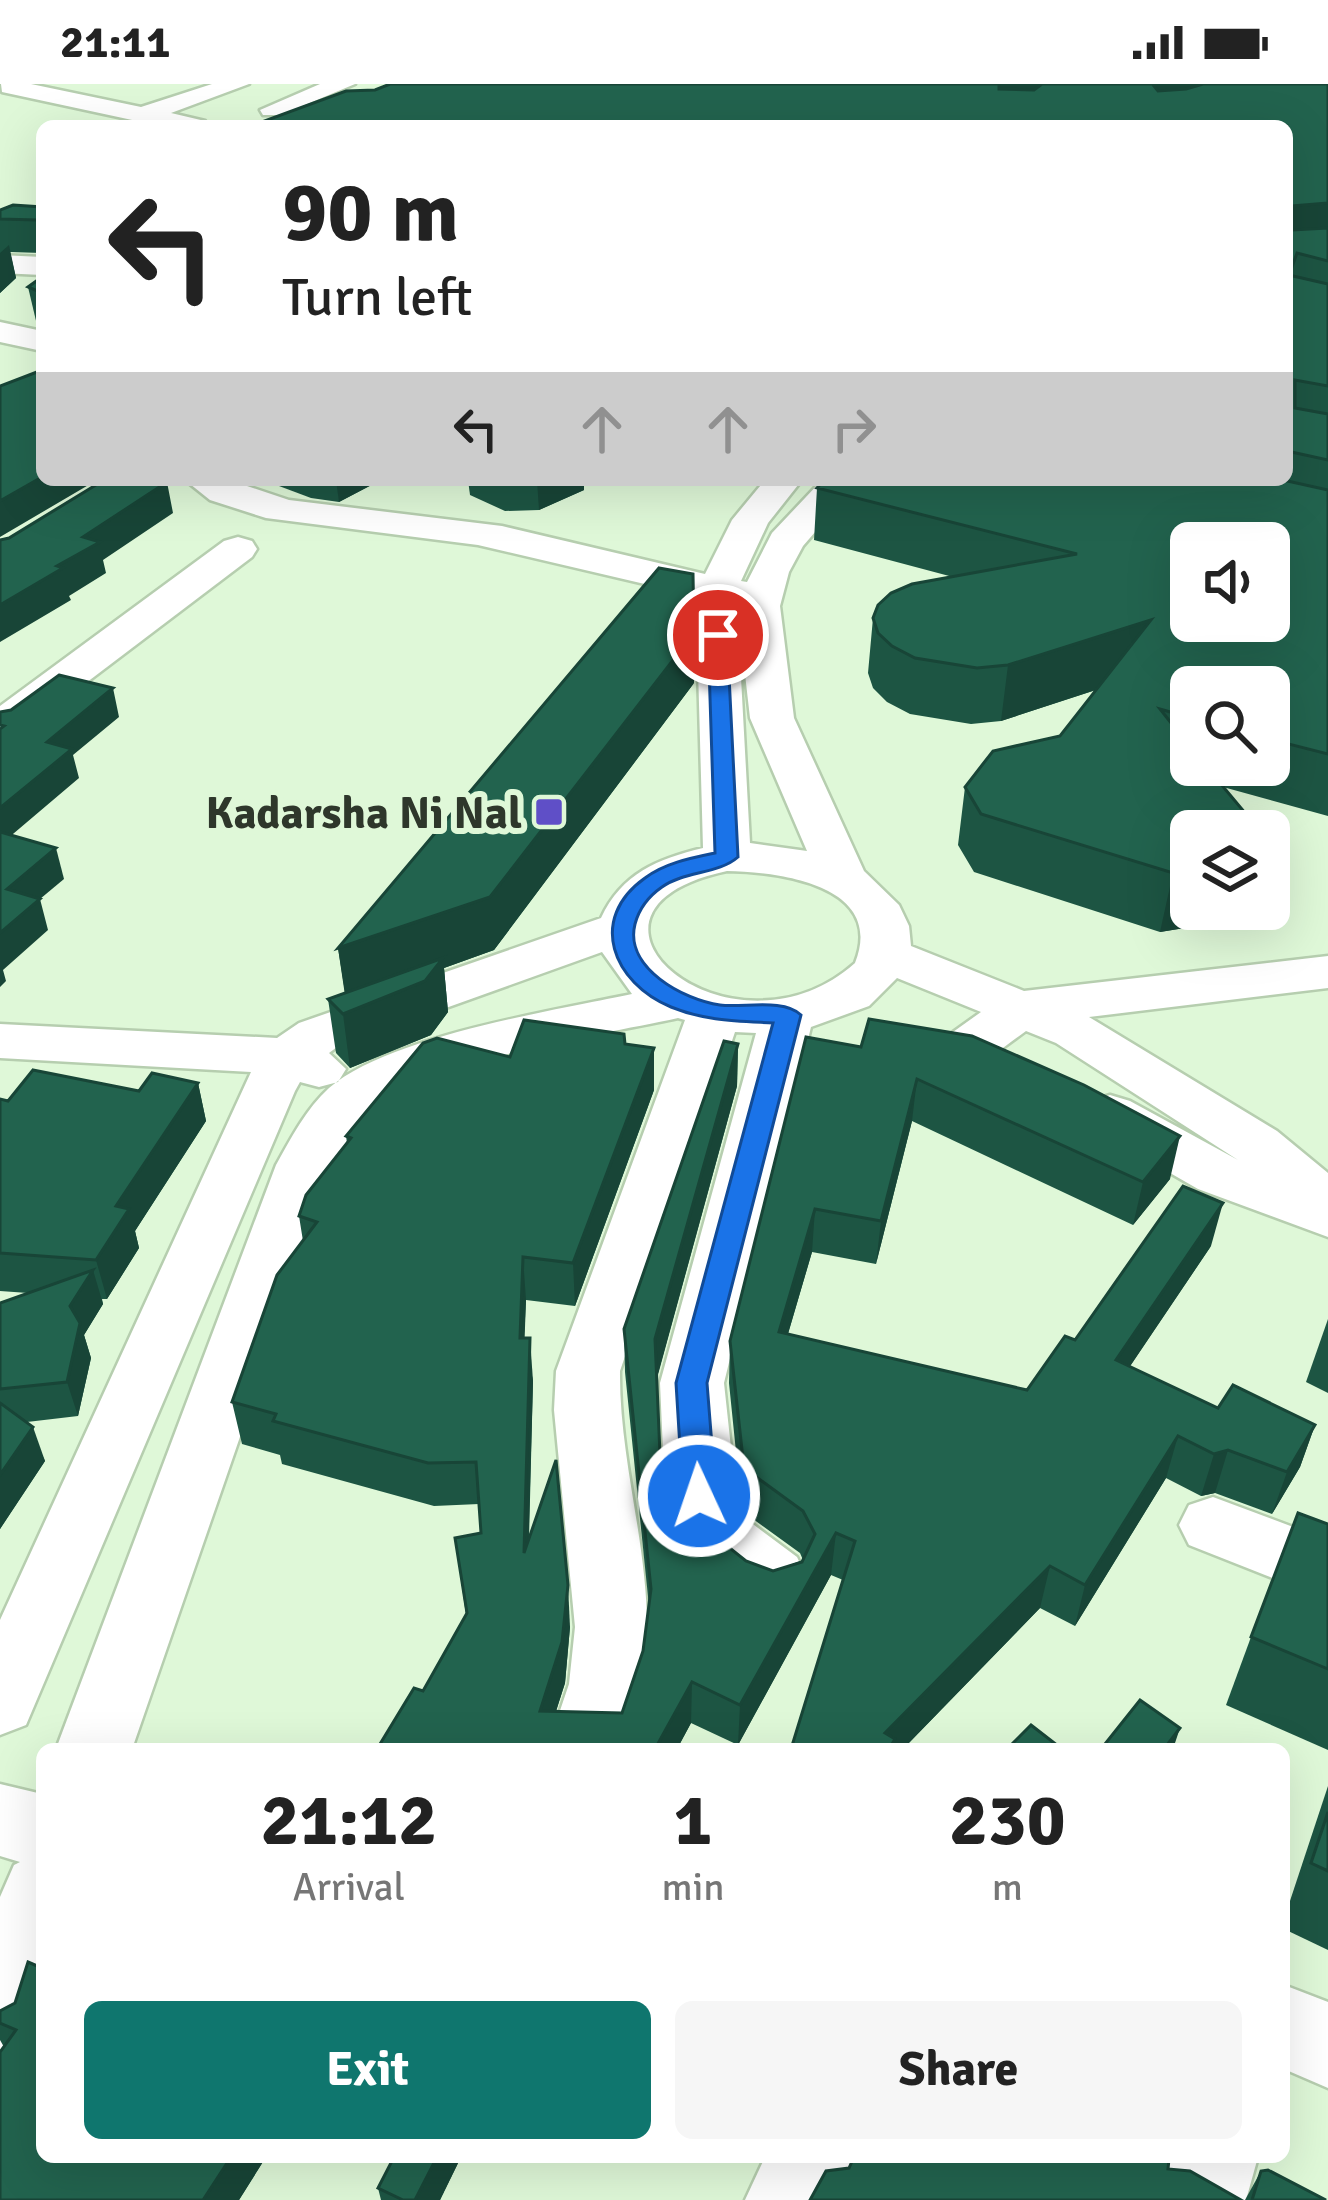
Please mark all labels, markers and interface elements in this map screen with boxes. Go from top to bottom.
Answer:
text: 21:11 [60,15,170,70]
text: 90 m [282,161,459,265]
icon: left [84,168,240,324]
text: Turn left [282,264,472,331]
icon: left [443,396,509,462]
icon: ahead [569,396,635,462]
icon: ahead [695,396,761,462]
icon: right [821,396,887,462]
map controls [1170,522,1290,930]
button: sound [1170,522,1290,642]
pin [667,584,769,686]
icon: arrive [685,602,751,668]
button: search [1170,666,1290,786]
place label: Kadarsha Ni Nal [206,786,522,841]
marker: Kadarsha Ni Nal [533,796,565,828]
button: layers [1170,810,1290,930]
position arrow [636,1433,762,1559]
text: 21:12 [260,1776,437,1865]
text: 1 [674,1776,712,1865]
text: 230 [949,1776,1066,1865]
text: Arrival [293,1863,405,1911]
text: min [662,1863,725,1911]
text: m [992,1863,1023,1911]
button: Exit [84,2001,651,2139]
button: Share [675,2001,1242,2139]

